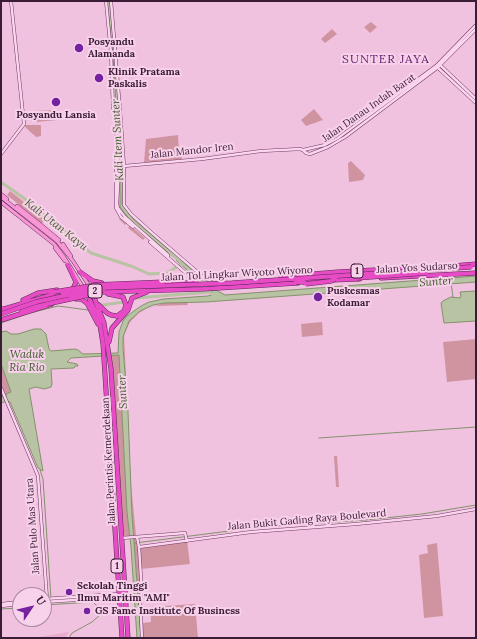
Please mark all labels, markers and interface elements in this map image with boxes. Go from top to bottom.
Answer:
place label: Posyandu Alamanda [88,36,135,60]
marker: Posyandu Alamanda [73,42,85,54]
district label: SUNTER JAYA [342,53,430,67]
place label: Klinik Pratama Paskalis [108,66,180,90]
street label: Jalan Danau Indah Barat [320,71,418,145]
marker: Klinik Pratama Paskalis [93,72,105,84]
marker: Posyandu Lansia [50,96,62,108]
water label: Kali Item Sunter [109,99,127,181]
place label: Posyandu Lansia [16,109,96,121]
street label: Jalan Mandor Iren [150,141,234,161]
water label: Kali Utan Kayu [22,196,90,254]
street label: Jalan Yos Sudarso [376,260,458,276]
street label: Jalan Tol Lingkar Wiyoto Wiyono [161,264,313,284]
road number: 1 [351,264,363,278]
water label: Sunter [419,274,453,290]
road number: 2 [88,284,102,298]
place label: Puskesmas Kodamar [327,285,380,308]
marker: Puskesmas Kodamar [312,291,324,303]
water label: Waduk Ria Rio [9,348,45,374]
water label: Sunter [116,375,130,409]
street label: Jalan Perintis Kemerdekaan [100,397,118,525]
street label: Jalan Pulo Mas Utara [24,478,42,574]
street label: Jalan Bukit Gading Raya Boulevard [227,507,387,533]
road number: 1 [111,559,123,573]
place label: Sekolah Tinggi Ilmu Maritim "AMI" [77,580,170,604]
north arrow [12,587,52,627]
marker: Sekolah Tinggi Ilmu Maritim "AMI" [64,587,74,597]
text: U [33,593,49,608]
place label: GS Fame Institute Of Business [95,605,240,617]
marker: GS Fame Institute Of Business [82,606,92,616]

